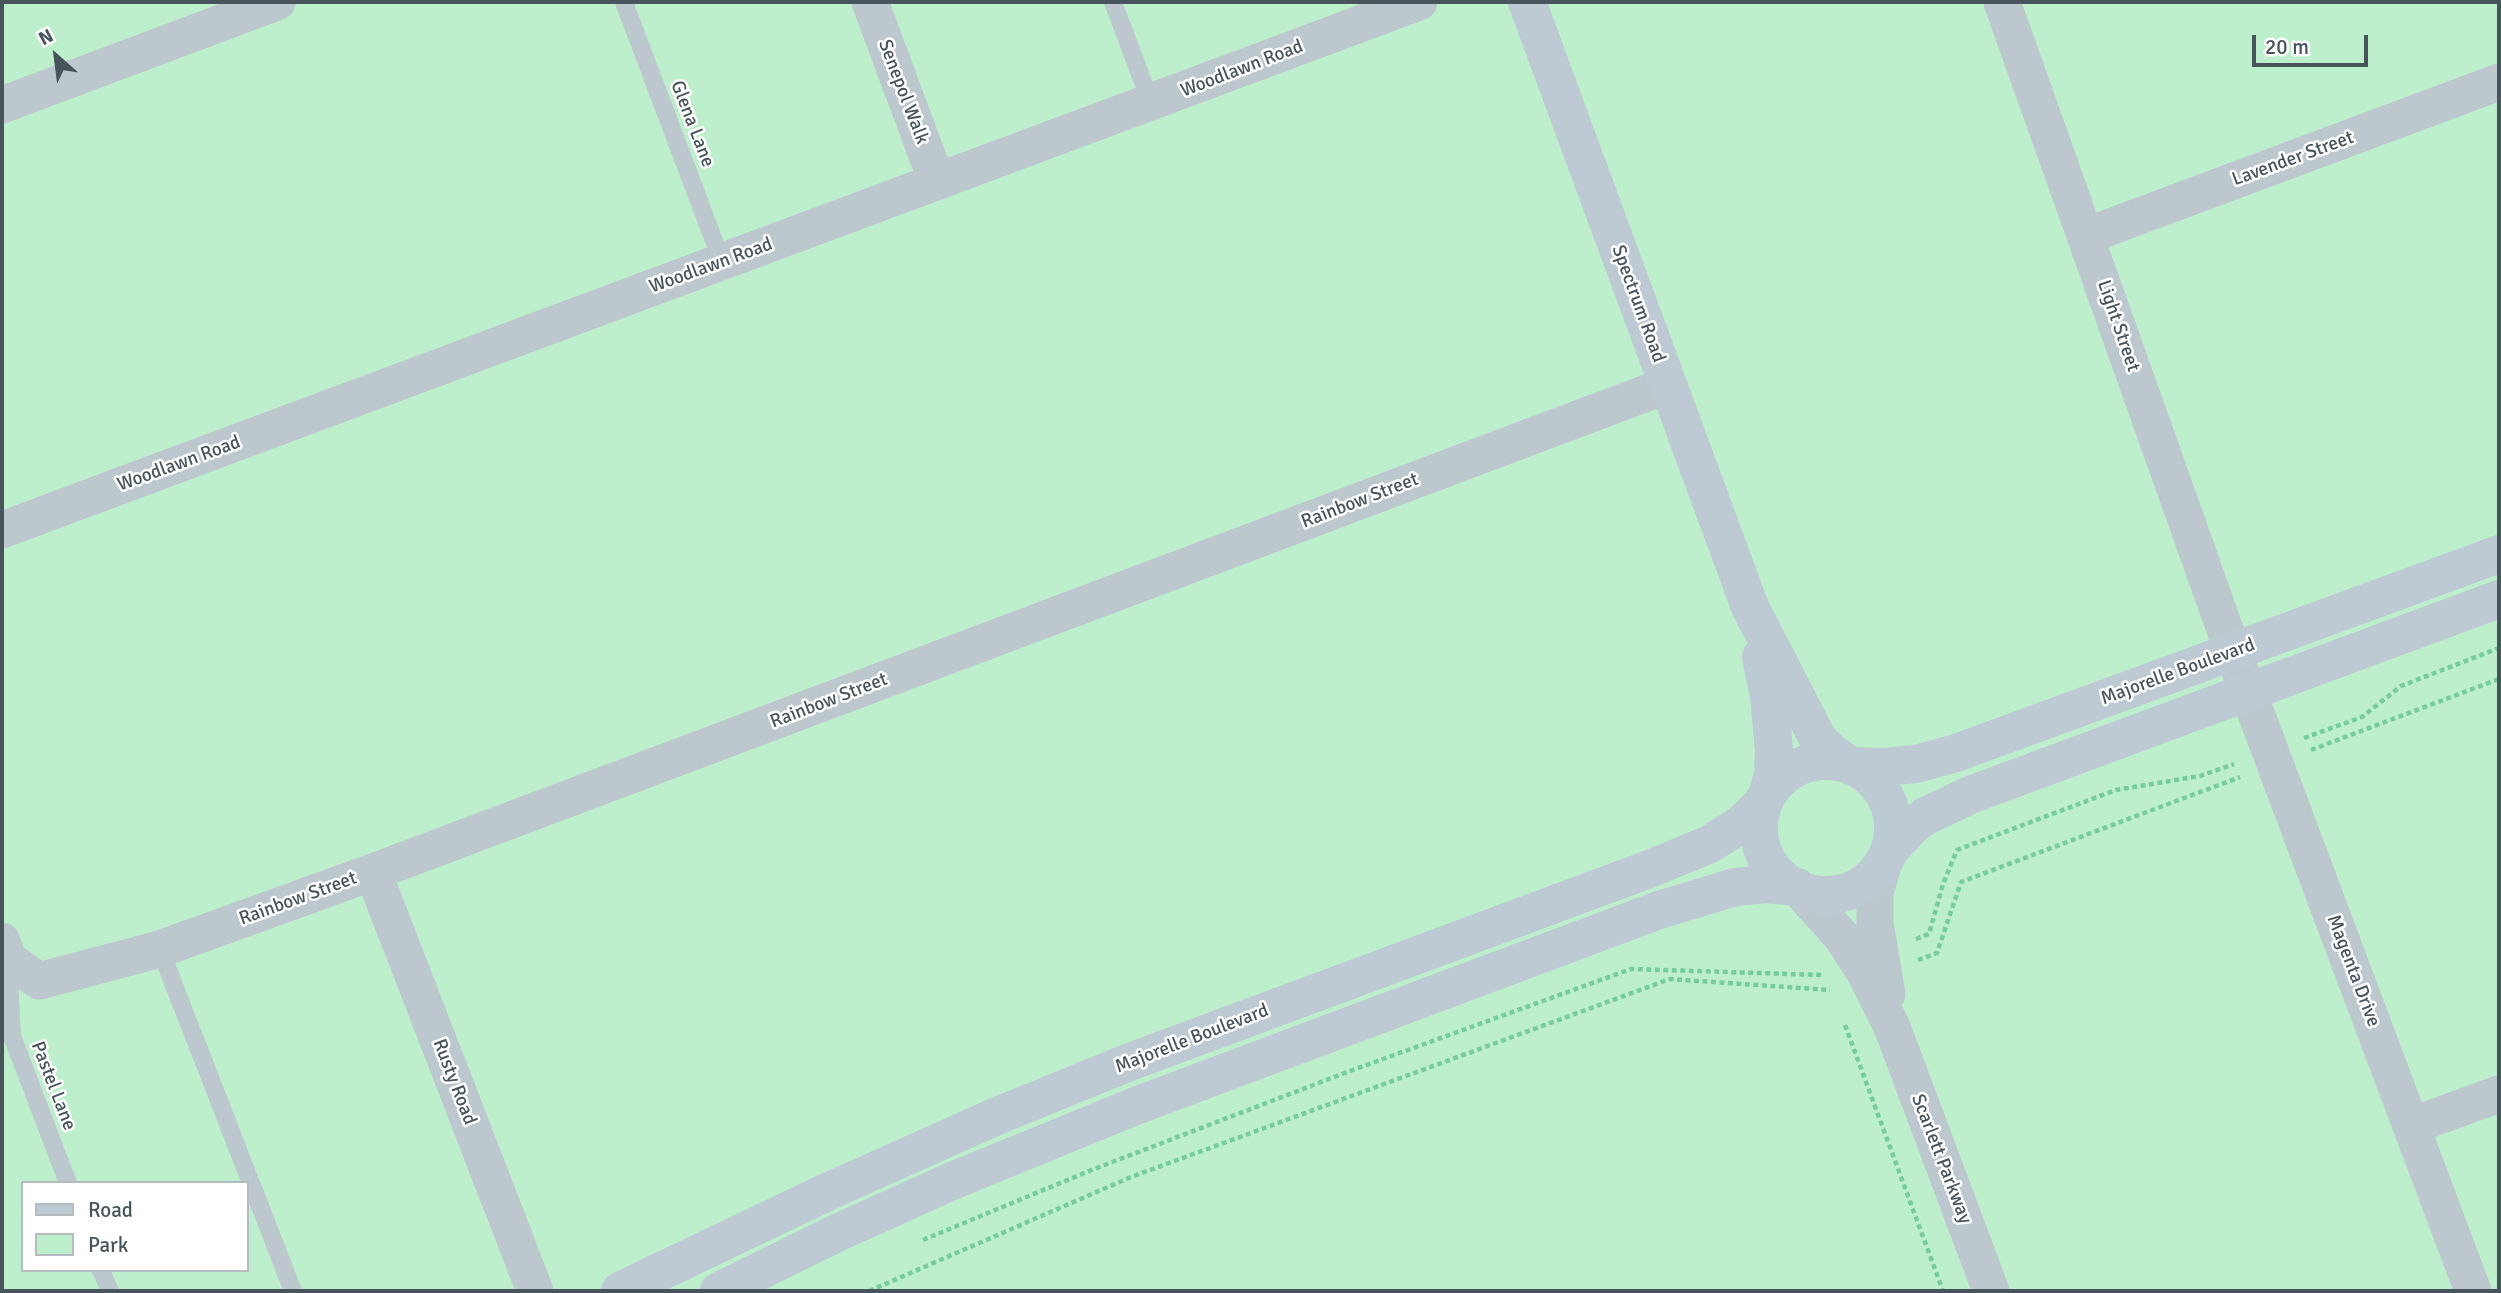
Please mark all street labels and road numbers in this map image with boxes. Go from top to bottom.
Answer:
street label: Woodlawn Road [1178,35,1306,103]
street label: Senepol Walk [873,37,933,147]
street label: Glena Lane [665,78,719,170]
street label: Lavender Street [2229,126,2357,192]
street label: Woodlawn Road [646,233,776,299]
street label: Spectrum Road [1606,242,1670,366]
street label: Light Street [2092,277,2144,375]
street label: Woodlawn Road [114,431,244,497]
street label: Rainbow Street [1298,468,1422,534]
street label: Majorelle Boulevard [2098,634,2258,710]
street label: Rainbow Street [767,668,891,734]
street label: Rainbow Street [236,867,360,931]
street label: Magenta Drive [2321,912,2385,1030]
street label: Majorelle Boulevard [1112,999,1272,1079]
street label: Rusty Road [427,1036,481,1128]
street label: Pastel Lane [26,1038,80,1134]
street label: Scarlett Parkway [1906,1091,1976,1227]

